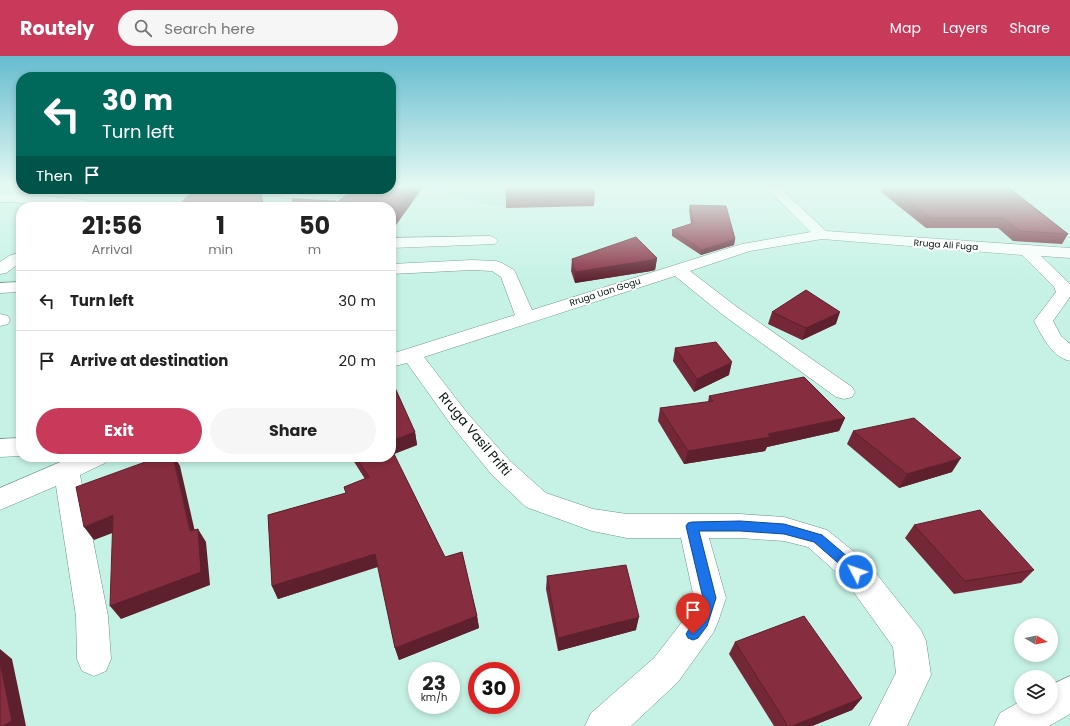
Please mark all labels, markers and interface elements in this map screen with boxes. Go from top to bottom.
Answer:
search box [118,10,398,46]
text: Routely [20,15,94,42]
icon: search [132,17,154,39]
text: Search here [164,18,255,39]
text: Map [890,18,921,38]
text: Layers [943,18,987,38]
text: Share [1009,18,1050,38]
text: 30 m [102,81,173,120]
icon: left [36,88,88,140]
text: Turn left [102,119,174,144]
icon: arrive [81,164,103,186]
text: Then [36,165,73,186]
text: 21:56 [82,209,142,242]
text: 1 [216,209,225,242]
text: 50 [299,209,330,242]
street label: Rruga Ali Fuga [913,237,979,253]
text: Arrival [92,240,133,259]
text: min [208,240,233,259]
text: m [308,240,321,259]
street label: Rruga Uan Gogu [568,275,642,309]
icon: left [36,290,58,312]
text: Turn left [70,290,134,311]
text: 30 m [338,290,376,311]
icon: arrive [36,350,58,372]
text: Arrive at destination [70,350,228,371]
text: 20 m [338,350,376,371]
street label: Rruga Vasil Prifti [434,388,516,480]
button: Exit [36,408,202,454]
button: Share [210,408,376,454]
position arrow [835,551,877,593]
pin [676,593,710,634]
icon: arrive [682,599,704,621]
north arrow [1014,618,1058,662]
map controls [1014,618,1058,714]
speed limit sign: 30 [468,662,520,714]
text: 23 [422,669,446,697]
button: layers [1014,670,1058,714]
text: km/h [421,690,447,705]

